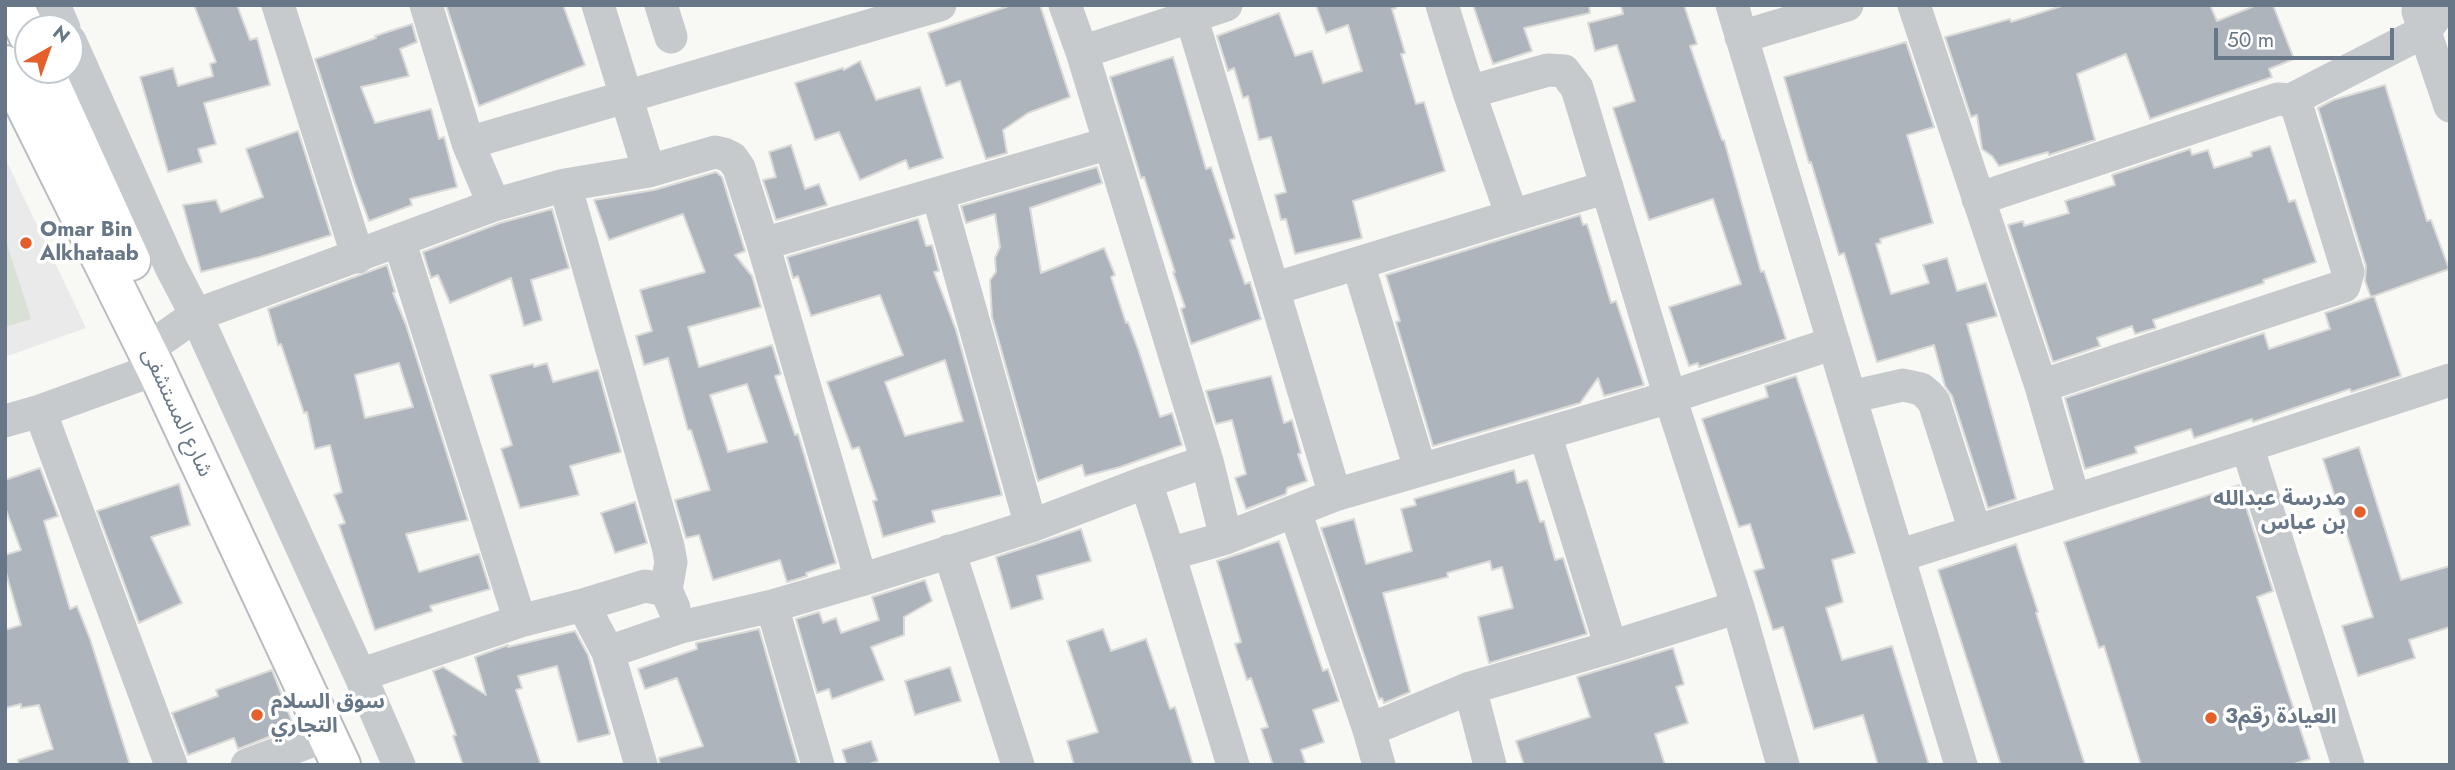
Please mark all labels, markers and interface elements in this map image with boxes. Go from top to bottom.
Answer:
north arrow [14,14,84,84]
scale bar [2217,14,2397,58]
text: N [47,19,76,49]
text: 50 m [2227,25,2274,55]
place label: Omar Bin Alkhataab [40,218,139,268]
marker: Omar Bin Alkhataab [18,235,34,251]
street label: شارع المستشفى [135,345,217,481]
place label: مدرسة عبدالله بن عباس [2213,487,2346,537]
marker: مدرسة عبدالله بن عباس [2352,504,2368,520]
place label: سوق السلام التجاري [271,690,385,740]
place label: 3العيادة رقم [2225,705,2336,731]
marker: سوق السلام التجاري [249,707,265,723]
marker: 3العيادة رقم [2203,710,2219,726]

